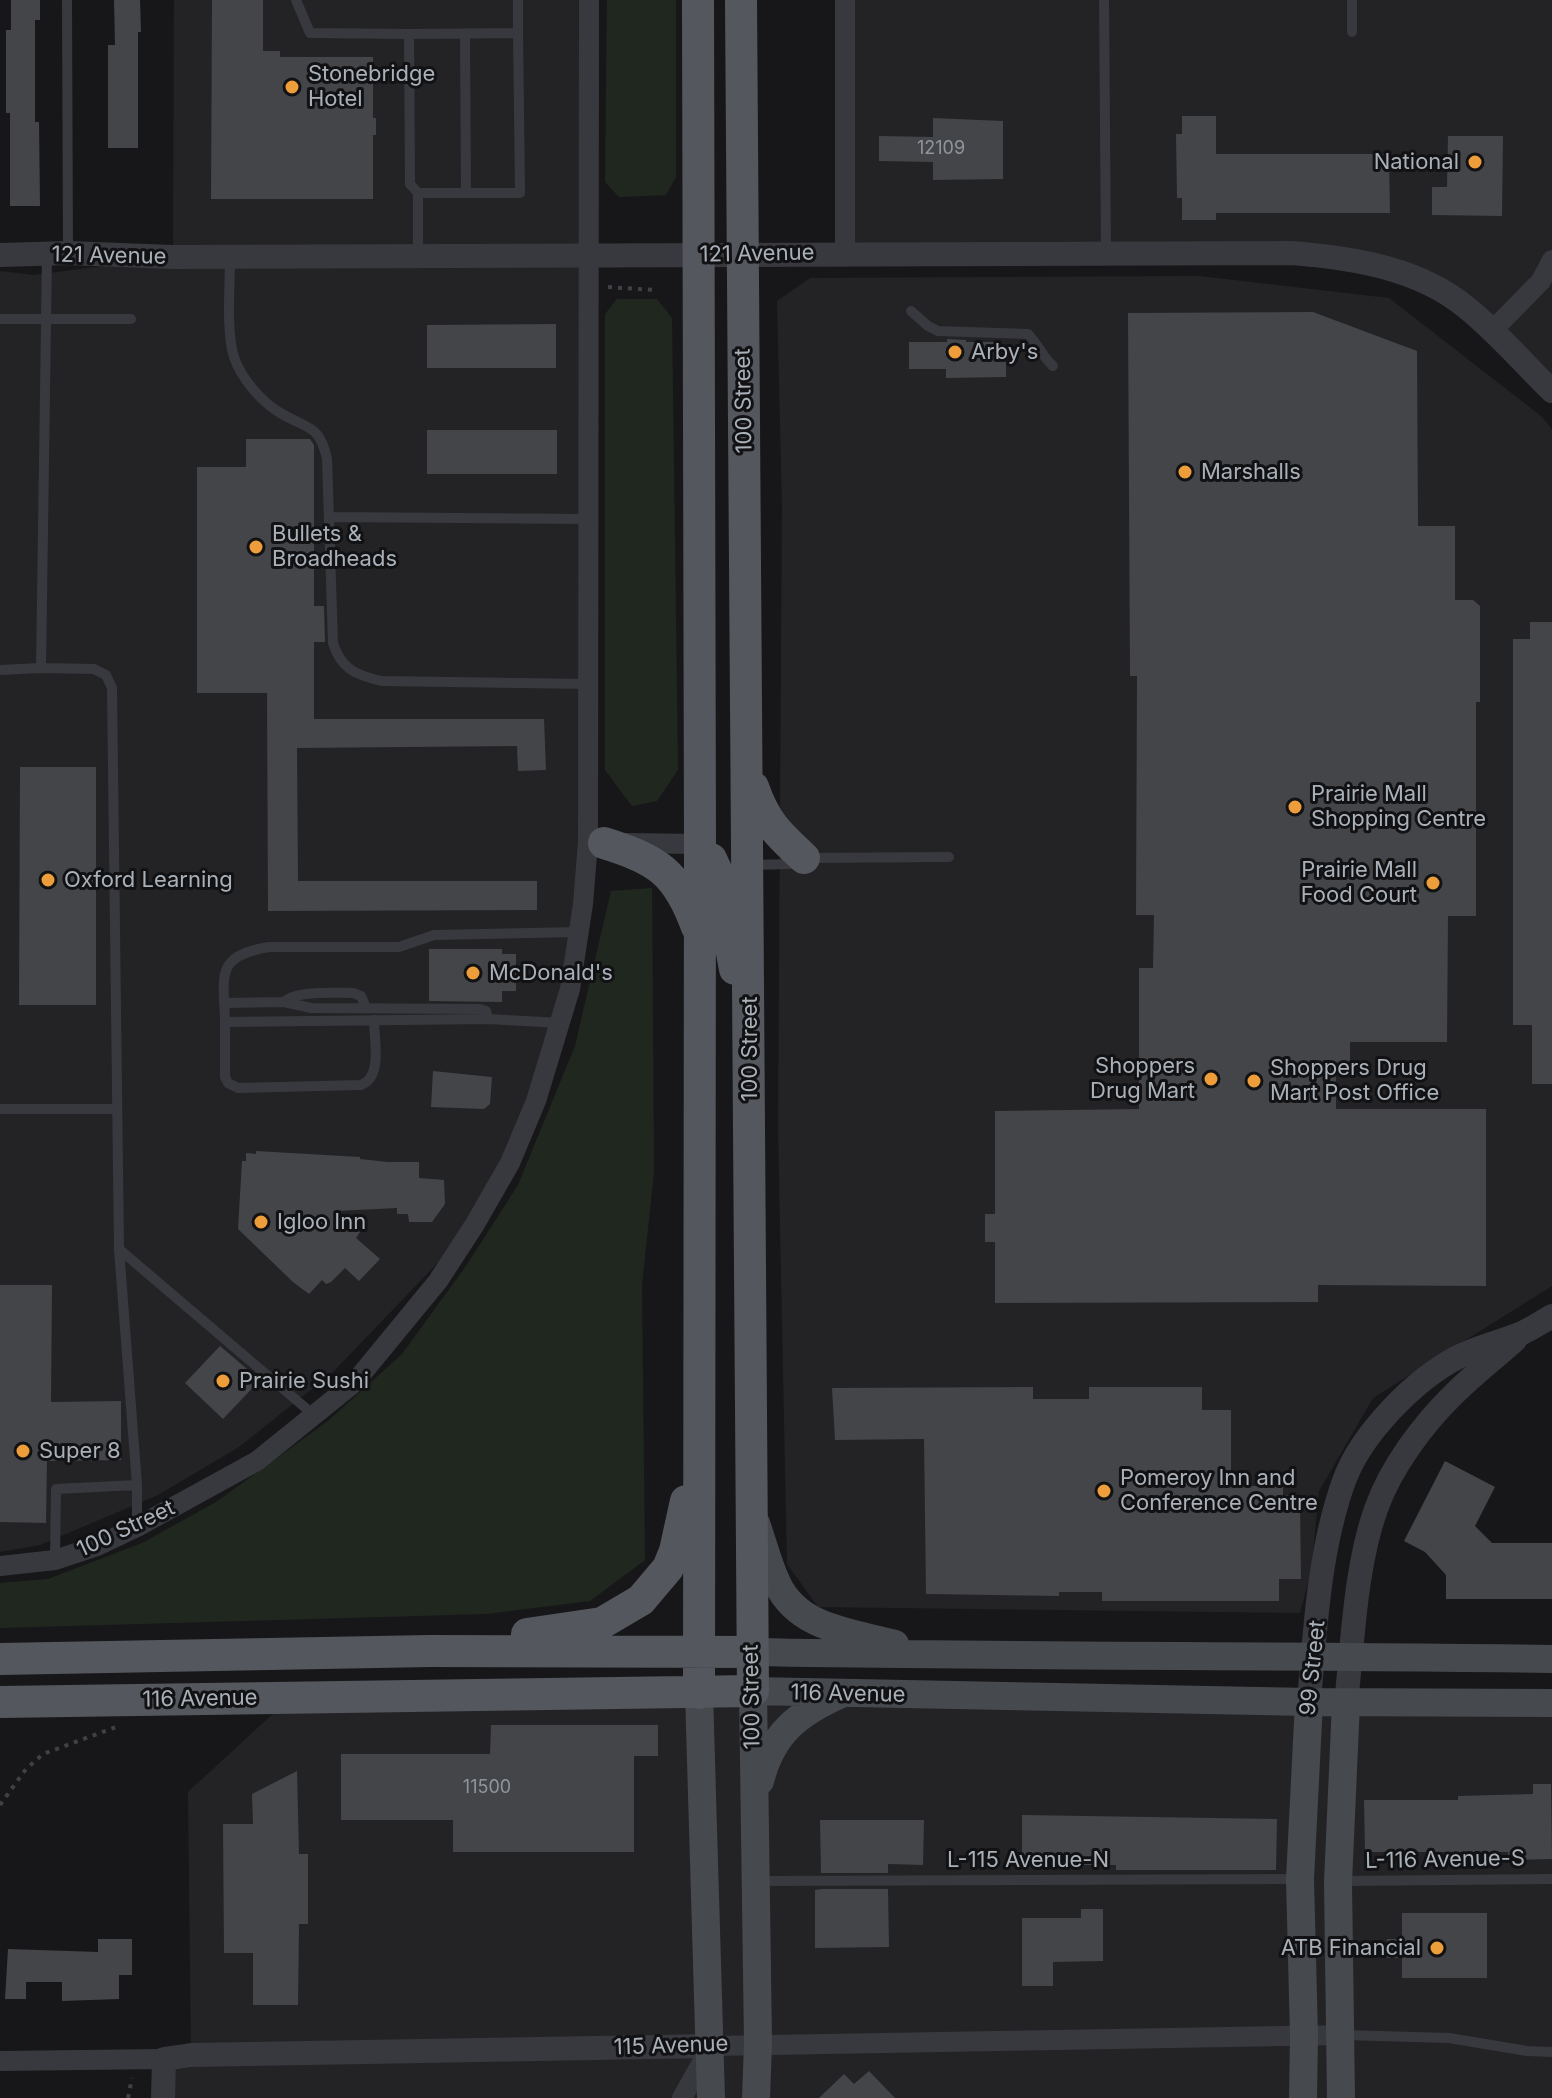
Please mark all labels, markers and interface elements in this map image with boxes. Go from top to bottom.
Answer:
place label: Stonebridge Hotel [308,61,435,112]
marker: Stonebridge Hotel [283,78,301,96]
house number: 12109 [917,138,965,160]
place label: National [1374,149,1459,175]
marker: National [1466,153,1484,171]
street label: 121 Avenue [699,240,815,268]
street label: 121 Avenue [51,242,167,270]
place label: Arby's [971,339,1038,365]
marker: Arby's [946,343,964,361]
street label: 100 Street [730,348,758,454]
place label: Marshalls [1201,459,1301,485]
marker: Marshalls [1176,463,1194,481]
place label: Bullets & Broadheads [272,521,397,572]
marker: Bullets & Broadheads [247,538,265,556]
place label: Prairie Mall Shopping Centre [1311,781,1486,832]
marker: Prairie Mall Shopping Centre [1286,798,1304,816]
place label: Prairie Mall Food Court [1301,857,1417,908]
place label: Oxford Learning [64,867,233,893]
marker: Oxford Learning [39,871,57,889]
marker: Prairie Mall Food Court [1424,874,1442,892]
place label: McDonald's [489,960,613,986]
marker: McDonald's [464,964,482,982]
street label: 100 Street [737,997,763,1101]
place label: Shoppers Drug Mart [1090,1053,1195,1104]
place label: Shoppers Drug Mart Post Office [1270,1055,1439,1106]
marker: Shoppers Drug Mart [1202,1070,1220,1088]
marker: Shoppers Drug Mart Post Office [1245,1072,1263,1090]
place label: Igloo Inn [277,1209,366,1235]
marker: Igloo Inn [252,1213,270,1231]
place label: Prairie Sushi [239,1368,369,1394]
marker: Prairie Sushi [214,1372,232,1390]
place label: Super 8 [39,1438,121,1464]
marker: Super 8 [14,1442,32,1460]
place label: Pomeroy Inn and Conference Centre [1120,1465,1318,1516]
marker: Pomeroy Inn and Conference Centre [1095,1482,1113,1500]
street label: 100 Street [73,1495,179,1563]
street label: 99 Street [1295,1619,1331,1717]
street label: 100 Street [738,1644,766,1750]
street label: 116 Avenue [790,1680,906,1708]
street label: 116 Avenue [142,1685,258,1713]
house number: 11500 [463,1777,511,1799]
street label: L-116 Avenue-S [1365,1845,1525,1875]
street label: L-115 Avenue-N [947,1847,1109,1873]
place label: ATB Financial [1281,1935,1421,1961]
marker: ATB Financial [1428,1939,1446,1957]
street label: 115 Avenue [613,2031,729,2061]

